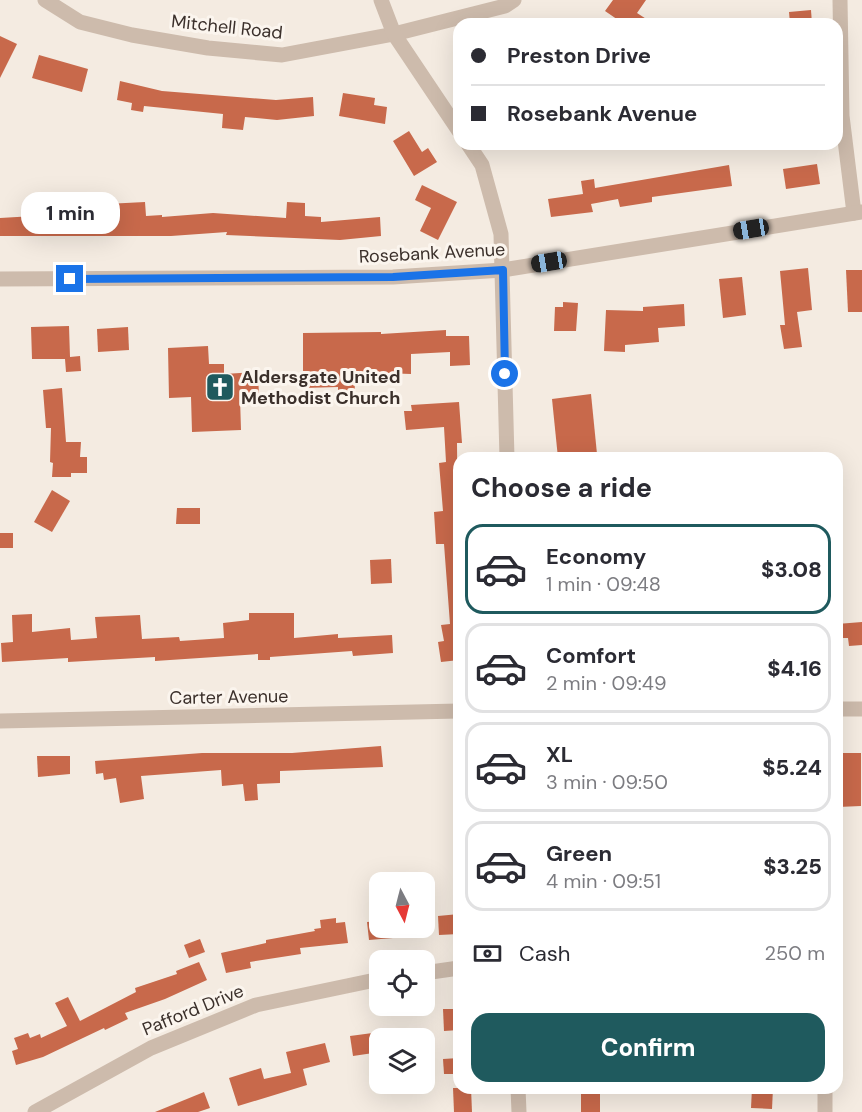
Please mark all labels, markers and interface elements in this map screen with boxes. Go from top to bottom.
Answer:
street label: Mitchell Road [170,9,284,45]
text: Preston Drive [507,41,651,70]
text: Rosebank Avenue [507,99,697,128]
callout: 1 min [20,192,119,234]
text: 1 min [46,200,95,226]
car [732,217,770,241]
street label: Rosebank Avenue [358,237,506,269]
car [530,250,568,274]
route end [56,265,83,292]
route start [491,360,518,387]
place label: Aldersgate United Methodist Church [241,365,401,410]
church icon: Aldersgate United Methodist Church [204,371,236,403]
text: Choose a ride [471,470,652,505]
icon: car [474,542,528,596]
text: Economy [546,542,646,571]
text: $3.08 [761,555,822,584]
text: 1 min · 09:48 [546,571,661,597]
icon: car [474,641,528,695]
text: Comfort [546,641,636,670]
text: $4.16 [767,654,822,683]
text: 2 min · 09:49 [546,670,667,696]
street label: Carter Avenue [169,684,289,710]
icon: car [474,740,528,794]
text: XL [546,740,573,769]
text: $5.24 [762,753,822,782]
text: 3 min · 09:50 [546,769,668,795]
icon: car [474,839,528,893]
text: Green [546,839,612,868]
text: $3.25 [763,852,822,881]
text: 4 min · 09:51 [546,868,661,894]
north arrow [369,872,435,938]
map controls [369,872,435,1094]
icon: cash [471,937,504,970]
text: Cash [519,939,570,968]
text: 250 m [764,940,825,966]
button: locate [369,950,435,1016]
street label: Pafford Drive [139,979,247,1041]
button: Confirm [471,1013,825,1082]
button: layers [369,1028,435,1094]

